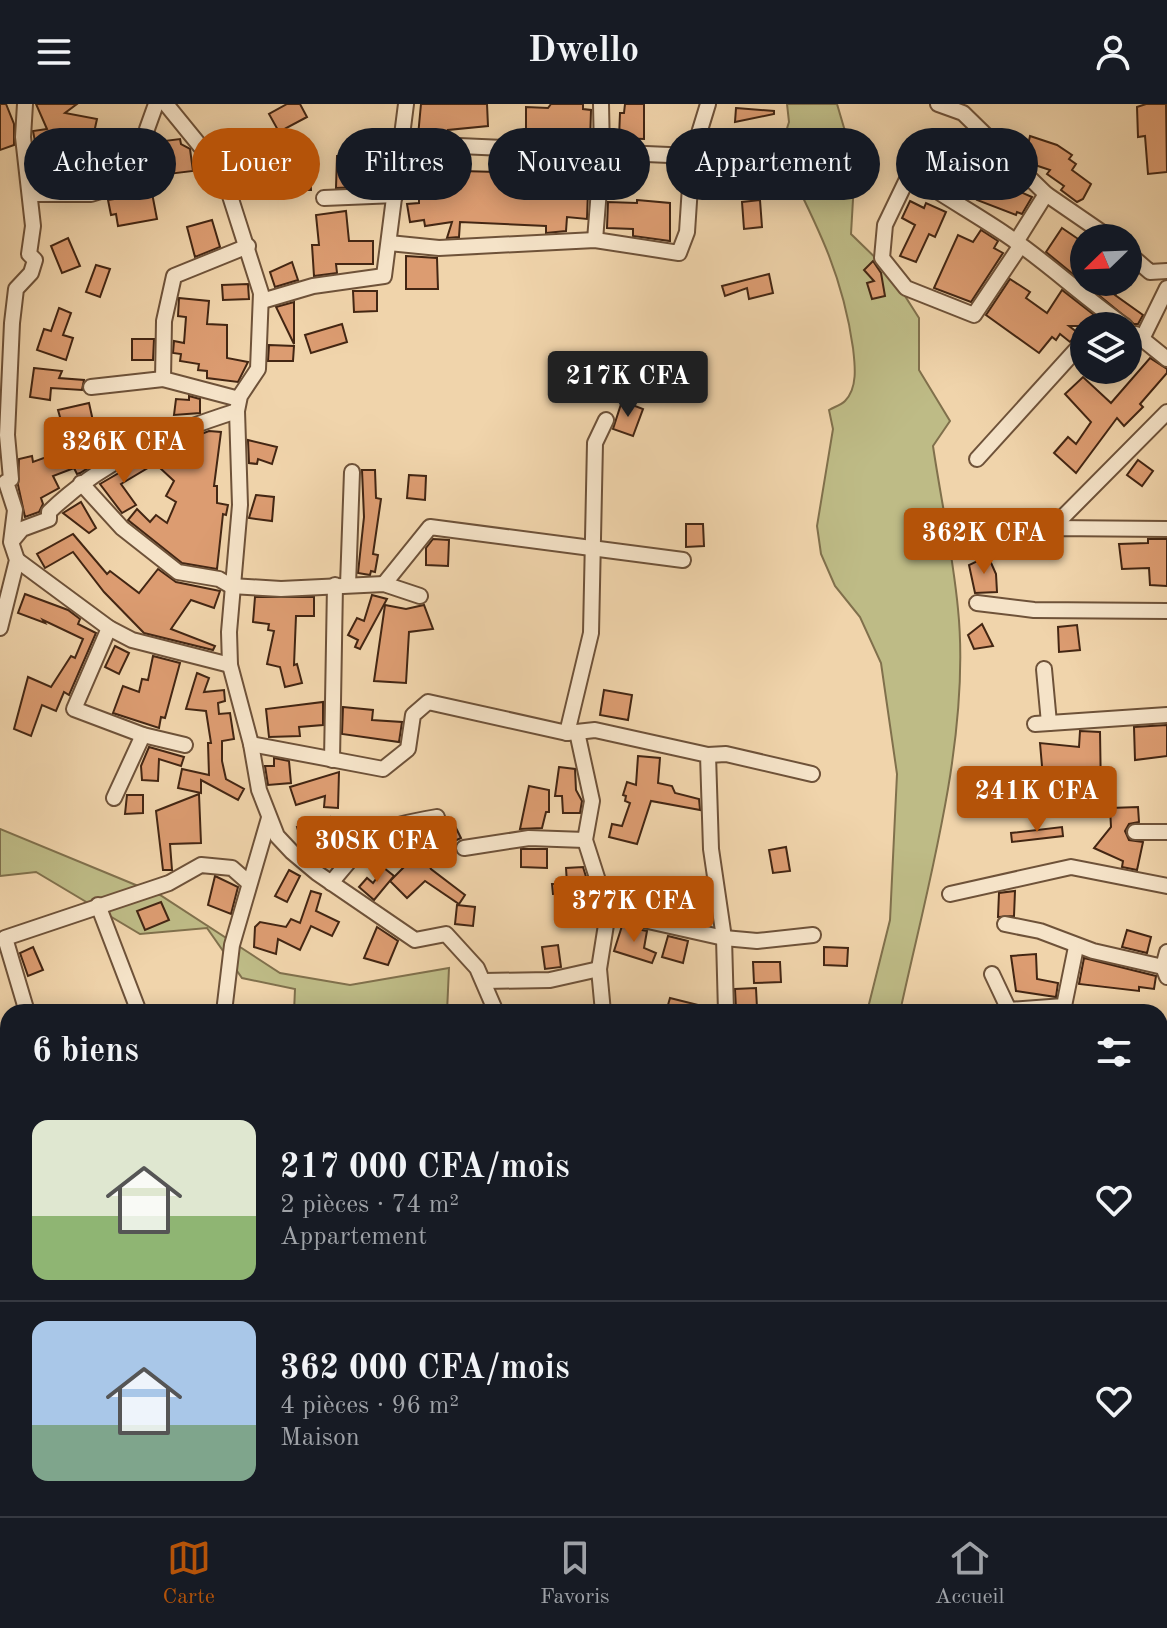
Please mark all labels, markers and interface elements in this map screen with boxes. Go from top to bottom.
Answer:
icon: menu [32,30,76,74]
icon: person [1091,30,1135,74]
text: Dwello [528,34,639,70]
chip: Acheter [24,128,176,200]
chip: Louer [192,128,320,200]
chip: Filtres [336,128,472,200]
chip: Nouveau [488,128,650,200]
chip: Appartement [666,128,880,200]
chip: Maison [896,128,1038,200]
north arrow [1070,224,1142,296]
map controls [1070,224,1142,384]
button: layers [1070,312,1142,384]
pin: 217K CFA [545,351,711,419]
text: 217K CFA [566,364,690,390]
pin: 326K CFA [41,417,207,485]
text: 326K CFA [62,430,186,456]
pin: 362K CFA [901,508,1067,576]
text: 362K CFA [922,521,1046,547]
pin: 241K CFA [954,766,1120,834]
text: 241K CFA [975,779,1099,805]
pin: 308K CFA [294,816,460,884]
text: 308K CFA [315,829,439,855]
pin: 377K CFA [551,876,717,944]
text: 377K CFA [572,889,696,915]
icon: filters [1092,1030,1136,1074]
text: 6 biens [32,1035,139,1069]
text: 217 000 CFA/mois [280,1151,570,1185]
icon: home [96,1152,192,1248]
icon: heart [1092,1178,1136,1222]
text: 2 pièces · 74 m² [280,1192,459,1218]
text: Appartement [280,1224,427,1250]
text: 362 000 CFA/mois [280,1352,570,1386]
icon: home [96,1353,192,1449]
icon: heart [1092,1379,1136,1423]
text: 4 pièces · 96 m² [280,1393,459,1419]
text: Maison [280,1425,360,1451]
tab: Carte [163,1536,215,1611]
tab: Favoris [540,1536,610,1611]
tab: Accueil [935,1536,1004,1611]

